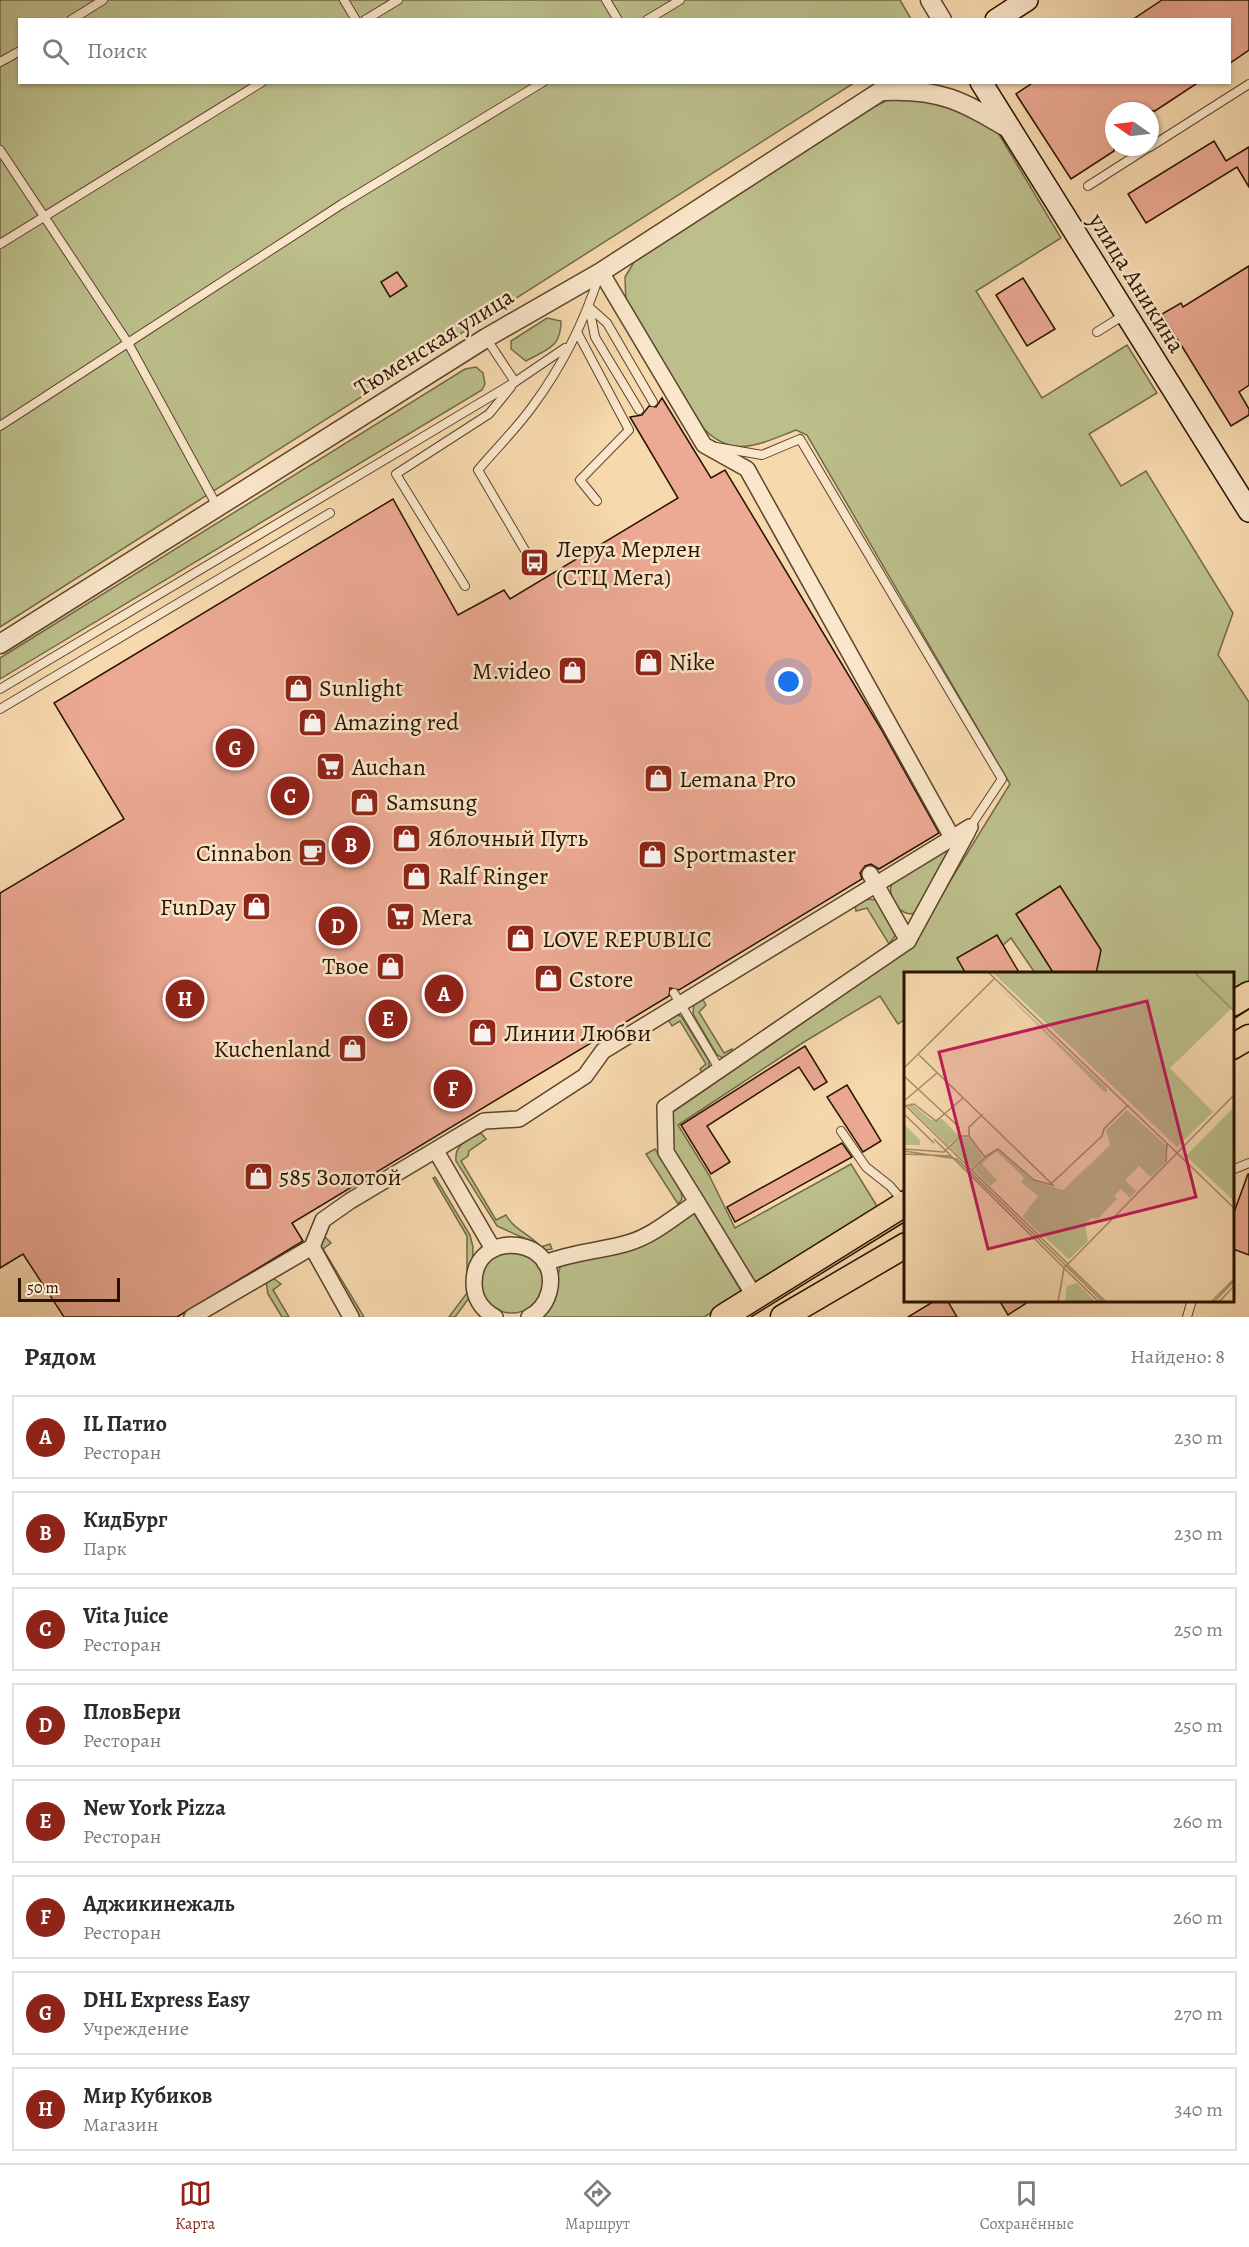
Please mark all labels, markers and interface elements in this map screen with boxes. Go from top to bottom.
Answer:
search box [18,18,1231,84]
icon: search [39,35,72,68]
text: Поиск [87,36,147,66]
north arrow [1105,102,1159,156]
street label: улица Аникина [1081,206,1193,359]
street label: Тюменская улица [348,280,520,404]
place label: Леруа Мерлен (СТЦ Мега) [556,533,701,593]
bus stop icon: Леруа Мерлен (СТЦ Мега) [519,547,551,579]
shop icon: Nike [632,646,664,678]
place label: Nike [669,646,715,678]
place label: M.video [472,655,551,687]
shop icon: M.video [556,655,588,687]
your location [774,667,803,696]
shop icon: Sunlight [282,672,314,704]
place label: Sunlight [319,672,403,704]
shop icon: Amazing red [297,706,329,738]
place label: Amazing red [333,706,459,738]
pin: G [216,726,254,771]
supermarket icon: Auchan [315,751,347,783]
place label: Auchan [351,751,426,783]
shop icon: Lemana Pro [642,763,674,795]
place label: Lemana Pro [679,763,796,795]
pin: C [270,774,310,818]
shop icon: Samsung [349,786,381,818]
place label: Samsung [386,786,477,818]
pin: B [332,822,370,868]
shop icon: Яблочный Путь [391,822,423,854]
place label: Яблочный Путь [428,822,589,854]
place label: Cinnabon [196,837,292,869]
cafe icon: Cinnabon [297,837,329,869]
shop icon: Sportmaster [636,838,668,870]
place label: Sportmaster [673,838,796,870]
shop icon: Ralf Ringer [401,860,433,892]
place label: Ralf Ringer [438,860,548,892]
place label: FunDay [160,891,236,923]
shop icon: FunDay [241,891,273,923]
supermarket icon: Мега [384,901,416,933]
place label: Мега [421,901,473,933]
pin: D [318,904,358,948]
shop icon: LOVE REPUBLIC [505,923,537,955]
place label: LOVE REPUBLIC [542,923,712,955]
place label: Твое [322,950,369,982]
shop icon: Твое [374,950,406,982]
shop icon: Cstore [532,963,564,995]
place label: Cstore [569,963,633,995]
pin: A [424,972,464,1016]
inset map [904,972,1234,1302]
pin: H [166,976,204,1022]
pin: E [368,996,408,1042]
shop icon: Линии Любви [467,1017,499,1049]
place label: Линии Любви [504,1017,651,1049]
place label: Kuchenland [213,1033,331,1065]
shop icon: Kuchenland [336,1033,368,1065]
pin: F [434,1066,472,1112]
shop icon: 585 Золотой [242,1161,274,1193]
place label: 585 Золотой [279,1161,402,1193]
scale bar [18,1275,120,1302]
text: 50 m [27,1277,59,1299]
text: Рядом [24,1339,96,1374]
text: Найдено: 8 [1130,1343,1225,1370]
text: IL Патио [83,1409,167,1439]
text: A [39,1424,52,1451]
text: 230 m [1174,1424,1223,1451]
text: Ресторан [83,1439,161,1466]
text: КидБург [83,1505,167,1535]
text: B [39,1520,52,1547]
text: 230 m [1174,1520,1223,1547]
text: Парк [83,1535,127,1562]
text: Vita Juice [83,1601,168,1631]
text: C [39,1616,52,1643]
text: 250 m [1174,1616,1223,1643]
text: Ресторан [83,1631,161,1658]
text: ПловБери [83,1697,181,1727]
text: D [39,1712,52,1739]
text: 250 m [1174,1712,1223,1739]
text: Ресторан [83,1727,161,1754]
text: New York Pizza [83,1793,226,1823]
text: E [40,1808,51,1835]
text: 260 m [1173,1808,1223,1835]
text: Ресторан [83,1823,161,1850]
text: Аджикинежаль [83,1889,235,1919]
text: F [40,1904,51,1931]
text: 260 m [1173,1904,1223,1931]
text: Ресторан [83,1919,161,1946]
text: DHL Express Easy [83,1985,249,2015]
text: G [39,2000,52,2027]
text: 270 m [1174,2000,1223,2027]
text: Учреждение [83,2015,189,2042]
text: Мир Кубиков [83,2081,212,2111]
text: H [38,2096,53,2123]
text: 340 m [1174,2096,1223,2123]
text: Магазин [83,2111,158,2138]
tab: Карта [175,2177,215,2235]
tab: Маршрут [565,2177,630,2235]
tab: Сохранённые [980,2177,1074,2235]

